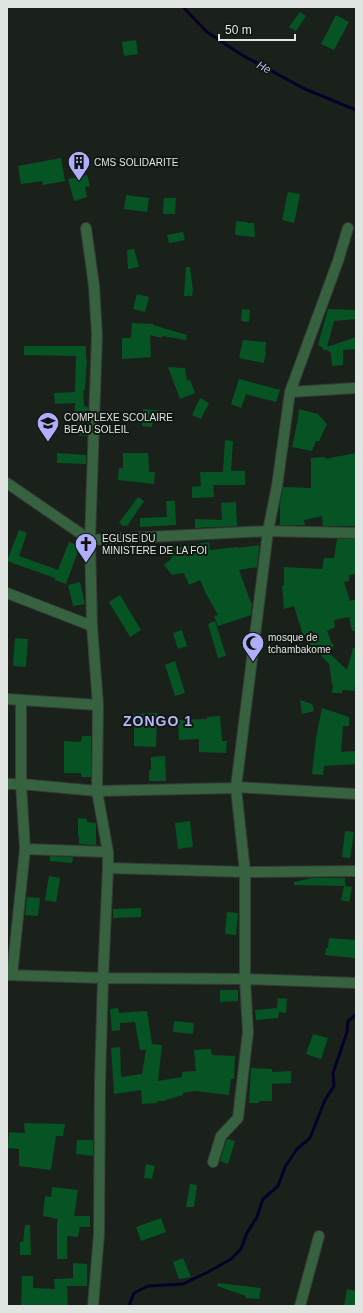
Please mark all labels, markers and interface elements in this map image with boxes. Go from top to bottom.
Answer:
scale bar [219,16,295,42]
text: 50 m [225,23,252,37]
water label: He [255,58,273,76]
building icon: CMS SOLIDARITE [66,149,92,182]
place label: CMS SOLIDARITE [94,157,179,168]
school or university icon: COMPLEXE SCOLAIRE BEAU SOLEIL [35,410,61,443]
place label: COMPLEXE SCOLAIRE BEAU SOLEIL [64,412,173,435]
church icon: EGLISE DU MINISTERE DE LA FOI [73,531,99,564]
place label: EGLISE DU MINISTERE DE LA FOI [102,533,207,556]
mosque icon: mosque de tchambakome [240,630,266,663]
place label: mosque de tchambakome [268,632,331,655]
district label: ZONGO 1 [123,713,193,729]

